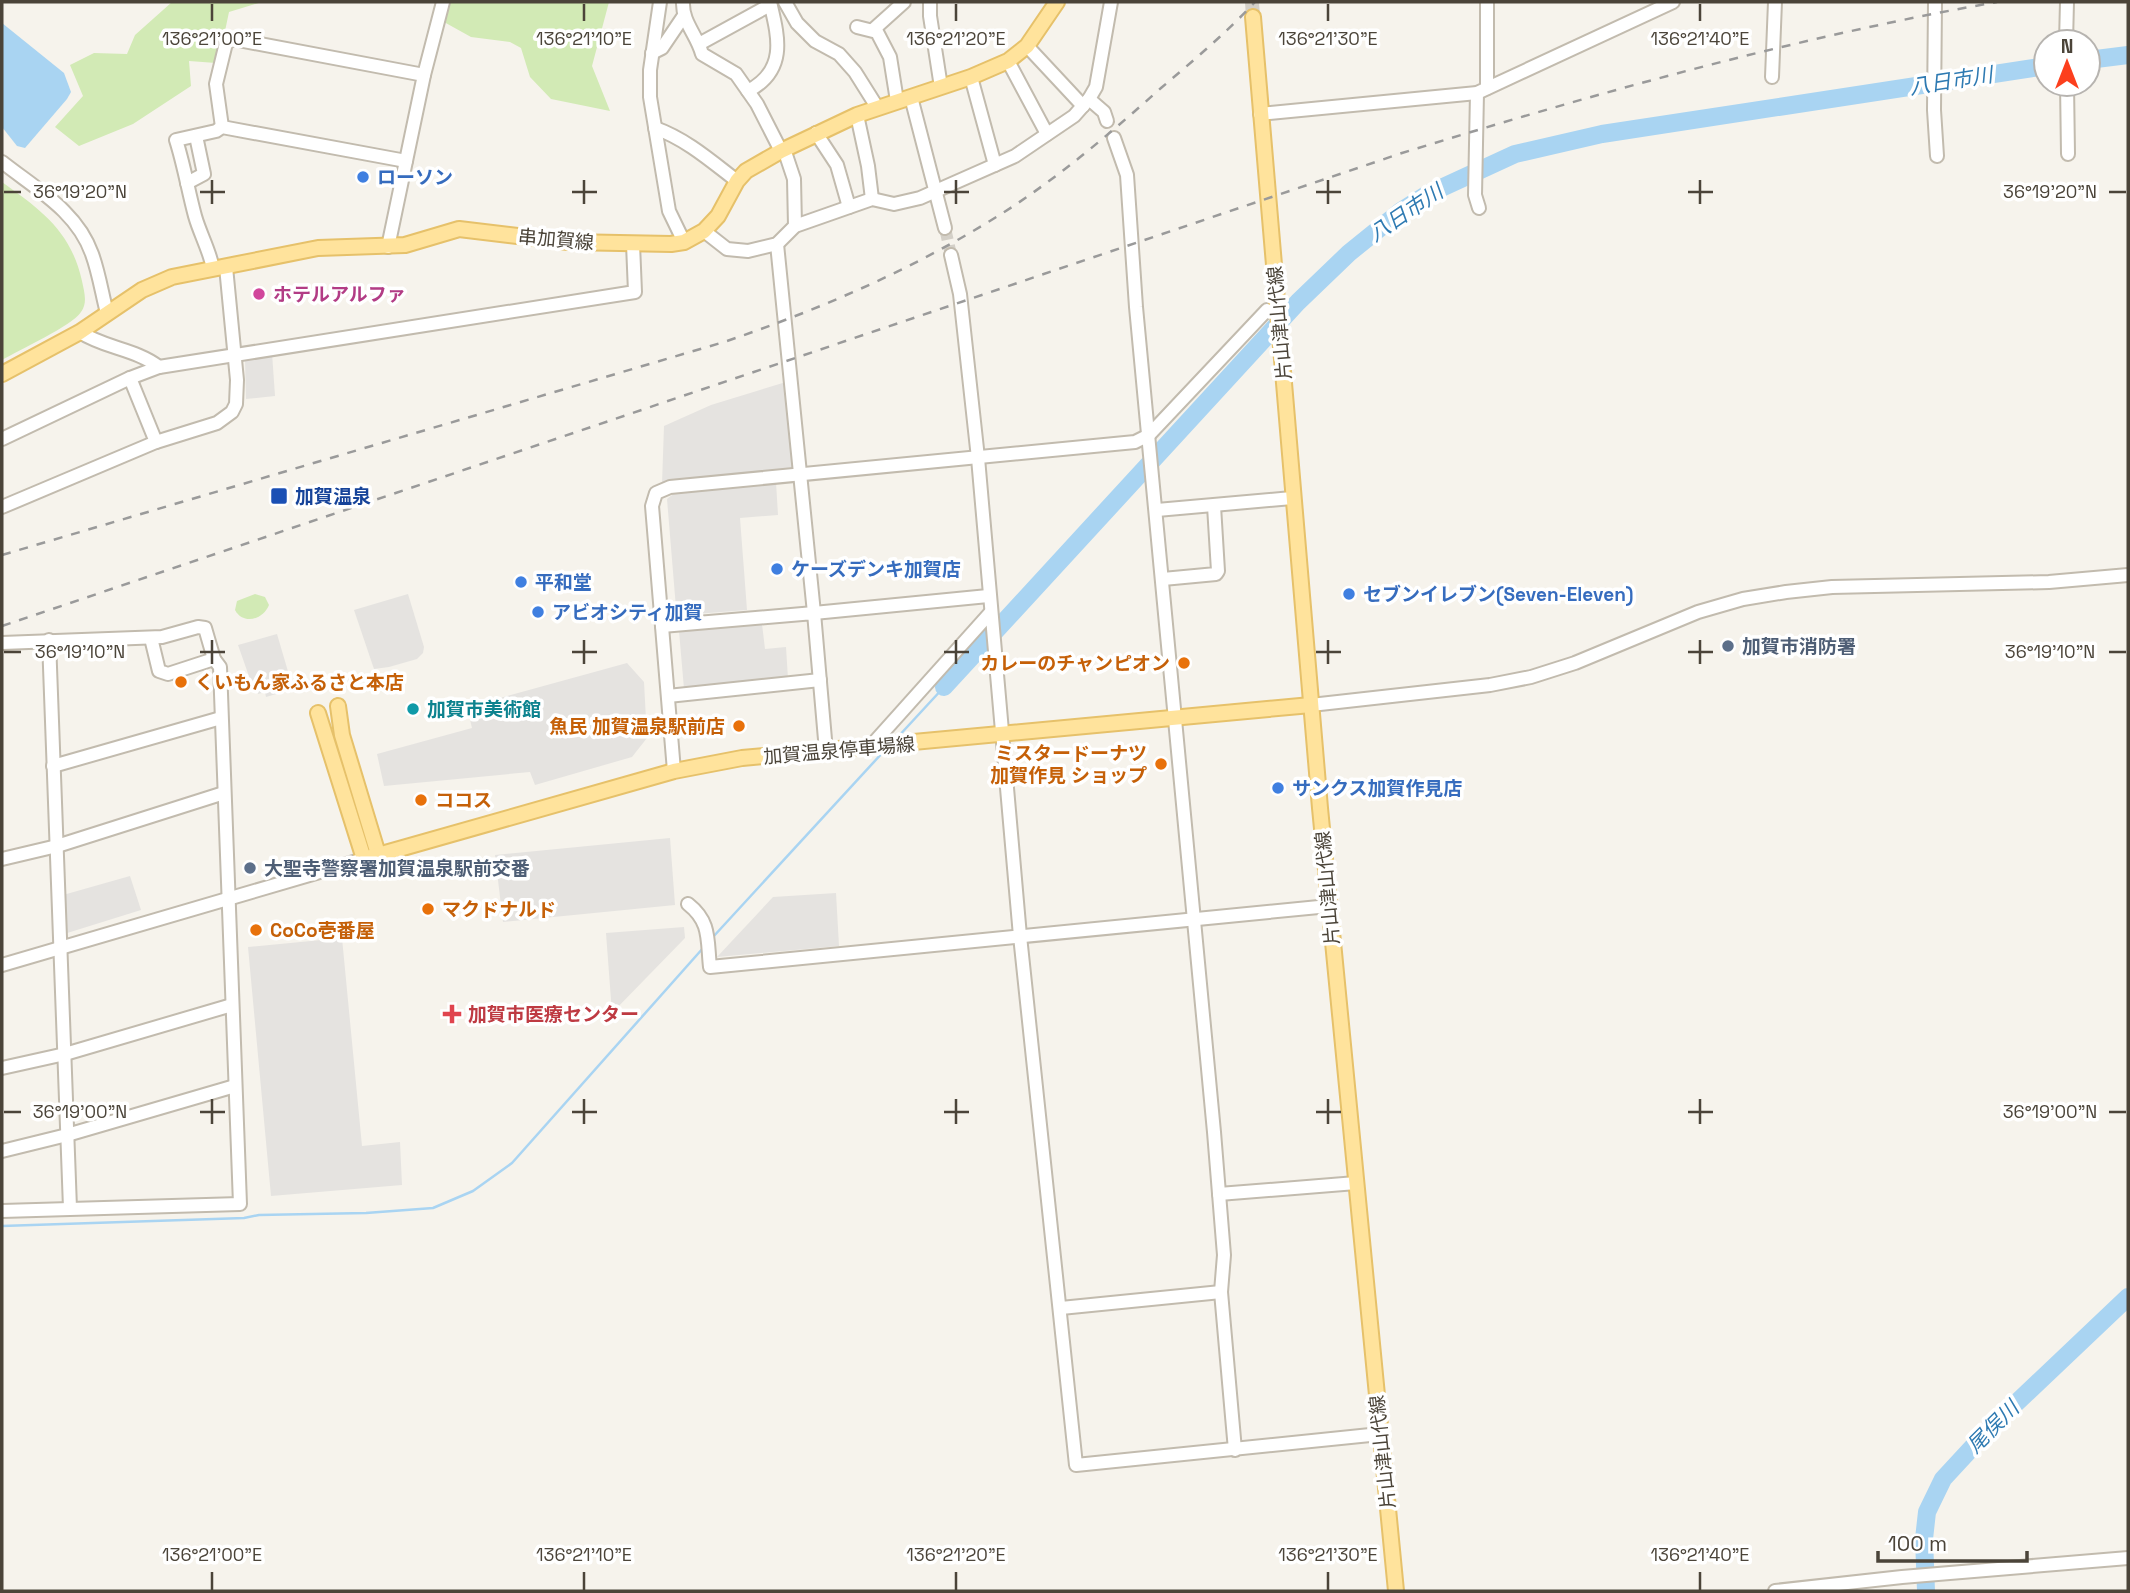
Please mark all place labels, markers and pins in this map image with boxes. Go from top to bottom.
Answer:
place label: ローソン [377,165,453,190]
marker: ローソン [355,169,371,185]
place label: ホテルアルファ [273,282,406,307]
marker: ホテルアルファ [251,286,267,302]
place label: 加賀温泉 [295,484,371,509]
marker: 加賀温泉 [269,486,289,506]
place label: ケーズデンキ加賀店 [791,557,961,582]
marker: ケーズデンキ加賀店 [769,561,785,577]
place label: 平和堂 [535,570,592,595]
marker: 平和堂 [513,574,529,590]
place label: セブンイレブン(Seven-Eleven) [1363,582,1633,607]
marker: セブンイレブン(Seven-Eleven) [1341,586,1357,602]
place label: アビオシティ加賀 [552,600,703,625]
marker: アビオシティ加賀 [530,604,546,620]
place label: 加賀市消防署 [1742,634,1856,659]
marker: 加賀市消防署 [1720,638,1736,654]
place label: カレーのチャンピオン [980,651,1170,676]
marker: カレーのチャンピオン [1176,655,1192,671]
place label: くいもん家ふるさと本店 [195,670,404,695]
marker: くいもん家ふるさと本店 [173,674,189,690]
place label: 加賀市美術館 [427,697,541,722]
marker: 加賀市美術館 [405,701,421,717]
place label: 魚民 加賀温泉駅前店 [549,714,725,739]
marker: 魚民 加賀温泉駅前店 [731,718,747,734]
place label: ミスタードーナツ 加賀作見 ショップ [990,741,1147,788]
marker: ミスタードーナツ 加賀作見 ショップ [1153,756,1169,772]
place label: サンクス加賀作見店 [1292,776,1462,801]
marker: サンクス加賀作見店 [1270,780,1286,796]
place label: ココス [435,788,492,813]
marker: ココス [413,792,429,808]
place label: 大聖寺警察署加賀温泉駅前交番 [264,856,530,881]
marker: 大聖寺警察署加賀温泉駅前交番 [242,860,258,876]
place label: マクドナルド [442,897,556,922]
marker: マクドナルド [420,901,436,917]
place label: CoCo壱番屋 [270,918,375,943]
marker: CoCo壱番屋 [248,922,264,938]
place label: 加賀市医療センター [468,1002,639,1027]
marker: 加賀市医療センター [442,1004,462,1024]

